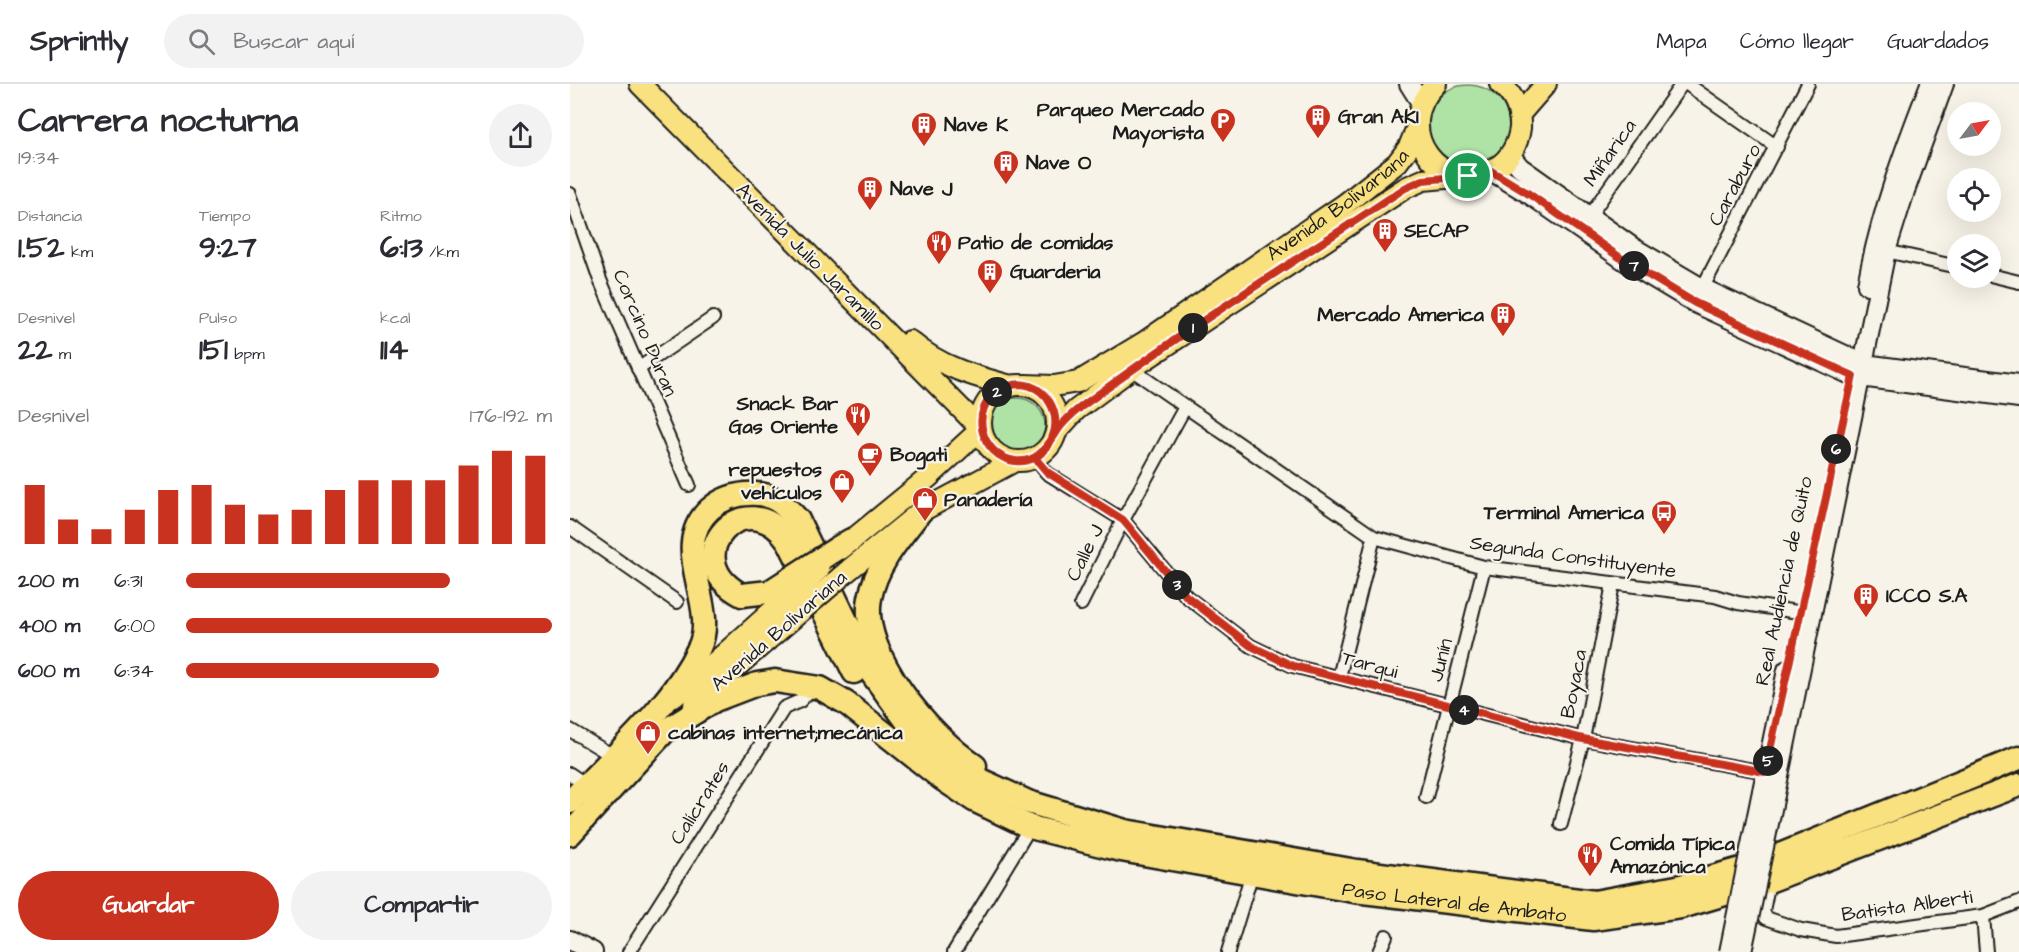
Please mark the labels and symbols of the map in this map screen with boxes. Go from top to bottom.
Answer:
place label: Parqueo Mercado Mayorista [1037,96,1205,148]
building icon: Gran AKI [1303,102,1333,140]
north arrow [1947,102,2001,156]
place label: Gran AKI [1338,103,1419,131]
parking icon: Parqueo Mercado Mayorista [1208,106,1238,144]
building icon: Nave K [909,110,939,148]
place label: Nave K [944,111,1009,139]
street label: Miñarica [1577,114,1643,192]
street label: Caraburo [1702,139,1768,231]
street label: Avenida Bolivariana [1261,144,1416,268]
building icon: Nave O [991,148,1021,186]
place label: Nave O [1026,149,1092,177]
pin [1442,150,1493,201]
building icon: Nave J [855,174,885,212]
place label: Nave J [890,175,953,203]
street label: Avenida Julio Jaramillo [729,176,891,338]
building icon: SECAP [1370,216,1400,254]
place label: SECAP [1403,217,1469,245]
restaurant icon: Patio de comidas [924,228,954,266]
place label: Patio de comidas [958,229,1113,257]
pin: 7 [1619,251,1649,281]
building icon: Guarderia [975,257,1005,295]
place label: Guarderia [1010,258,1101,286]
street label: Corcino Duran [606,265,684,401]
building icon: Mercado America [1488,300,1518,338]
place label: Mercado America [1317,301,1485,329]
pin: 1 [1178,313,1208,343]
pin: 2 [982,377,1012,407]
place label: Snack Bar Gas Oriente [729,390,839,441]
restaurant icon: Snack Bar Gas Oriente [843,400,873,438]
pin: 6 [1821,434,1851,464]
cafe icon: Bogati [855,440,885,478]
place label: Bogati [890,441,948,470]
place label: repuestos vehículos [729,456,822,507]
shop icon: repuestos vehículos [827,467,857,505]
street label: Real Audiencia de Quito [1748,474,1820,688]
shop icon: Panadería [910,485,940,523]
place label: Panadería [944,486,1033,514]
bus stop icon: Terminal America [1649,498,1679,536]
place label: Terminal America [1483,499,1645,527]
street label: Calle J [1059,520,1111,586]
street label: Segunda Constituyente [1468,529,1678,586]
street label: Avenida Bolivariana [705,564,853,698]
pin: 3 [1162,570,1192,600]
building icon: ICCO S.A [1851,581,1881,619]
place label: ICCO S.A [1886,582,1967,610]
street label: Junín [1422,635,1460,685]
street label: Tarqui [1339,644,1401,686]
street label: Boyaca [1554,647,1595,721]
pin: 4 [1449,695,1479,725]
shop icon: cabinas internet;mecánica [633,718,663,756]
place label: cabinas internet;mecánica [668,719,904,747]
pin: 5 [1753,746,1783,776]
street label: Calícrates [663,756,737,850]
place label: Comida Típica Amazónica [1610,830,1736,881]
restaurant icon: Comida Típica Amazónica [1575,840,1605,878]
street label: Paso Lateral de Ambato [1340,875,1568,930]
street label: Batista Alberti [1840,883,1974,929]

